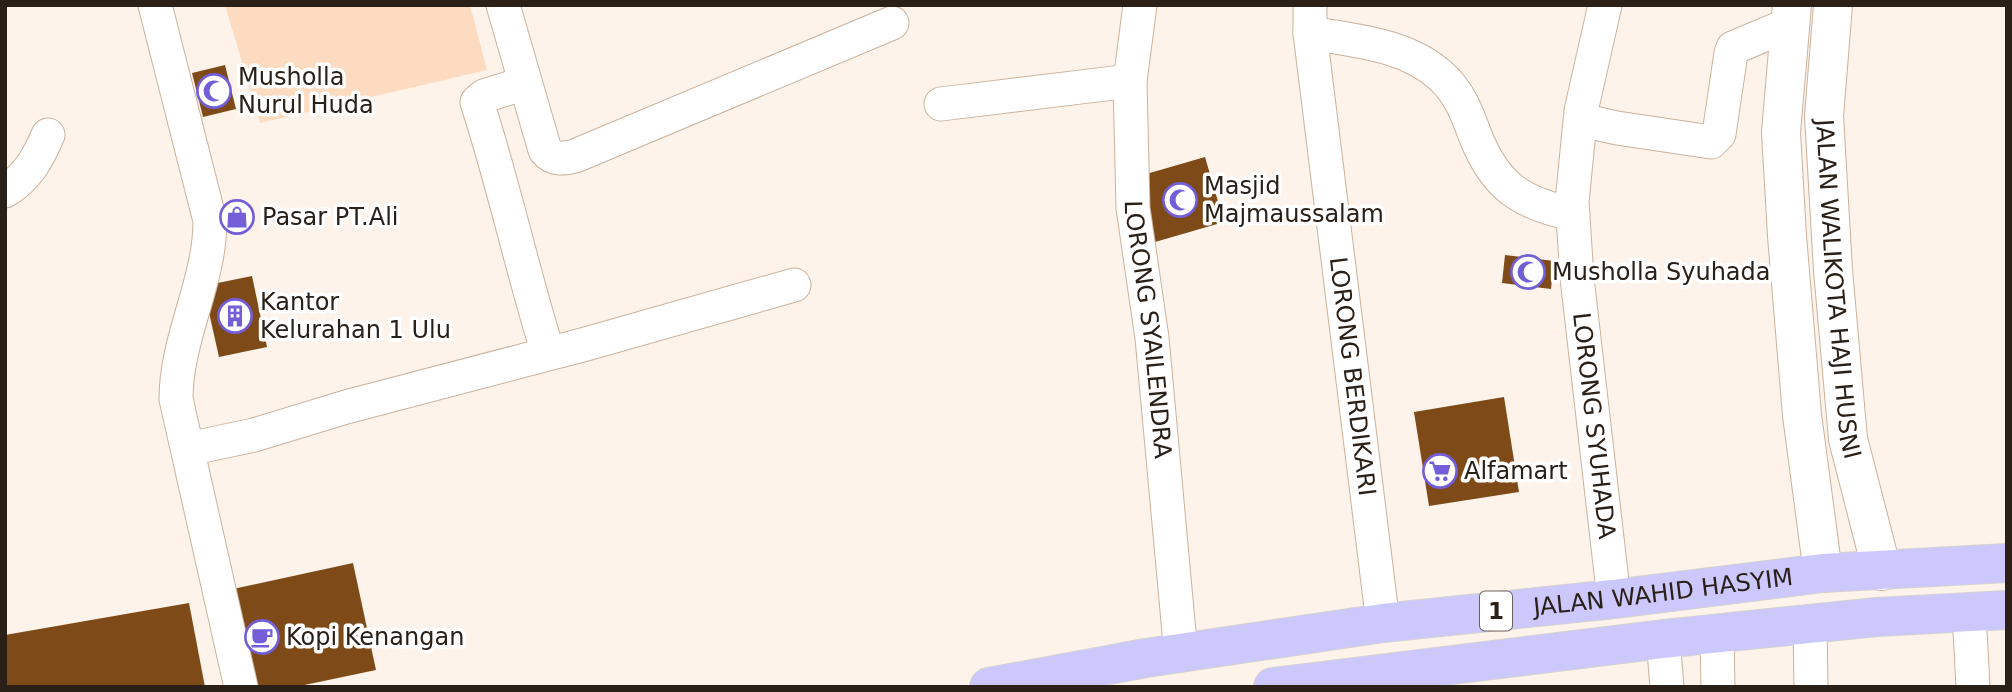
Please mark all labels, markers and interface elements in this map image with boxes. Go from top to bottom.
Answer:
place label: Musholla Nurul Huda [238,63,374,119]
mosque icon: Musholla Nurul Huda [195,72,233,110]
street label: JALAN WALIKOTA HAJI HUSNI [1810,116,1867,462]
place label: Masjid Majmaussalam [1204,172,1384,228]
mosque icon: Masjid Majmaussalam [1161,181,1199,219]
shop icon: Pasar PT.Ali [218,198,256,236]
street label: LORONG SYAILENDRA [1119,200,1177,460]
place label: Pasar PT.Ali [262,203,398,231]
mosque icon: Musholla Syuhada [1509,253,1547,291]
street label: LORONG BERDIKARI [1324,255,1381,497]
place label: Musholla Syuhada [1552,258,1771,286]
place label: Kantor Kelurahan 1 Ulu [260,288,451,344]
building icon: Kantor Kelurahan 1 Ulu [216,297,254,335]
street label: LORONG SYUHADA [1567,311,1621,541]
supermarket icon: Alfamart [1421,452,1459,490]
place label: Alfamart [1464,457,1568,485]
street label: JALAN WAHID HASYIM [1530,563,1795,622]
road number: 1 [1480,592,1512,631]
cafe icon: Kopi Kenangan [243,618,281,656]
place label: Kopi Kenangan [286,623,464,651]

